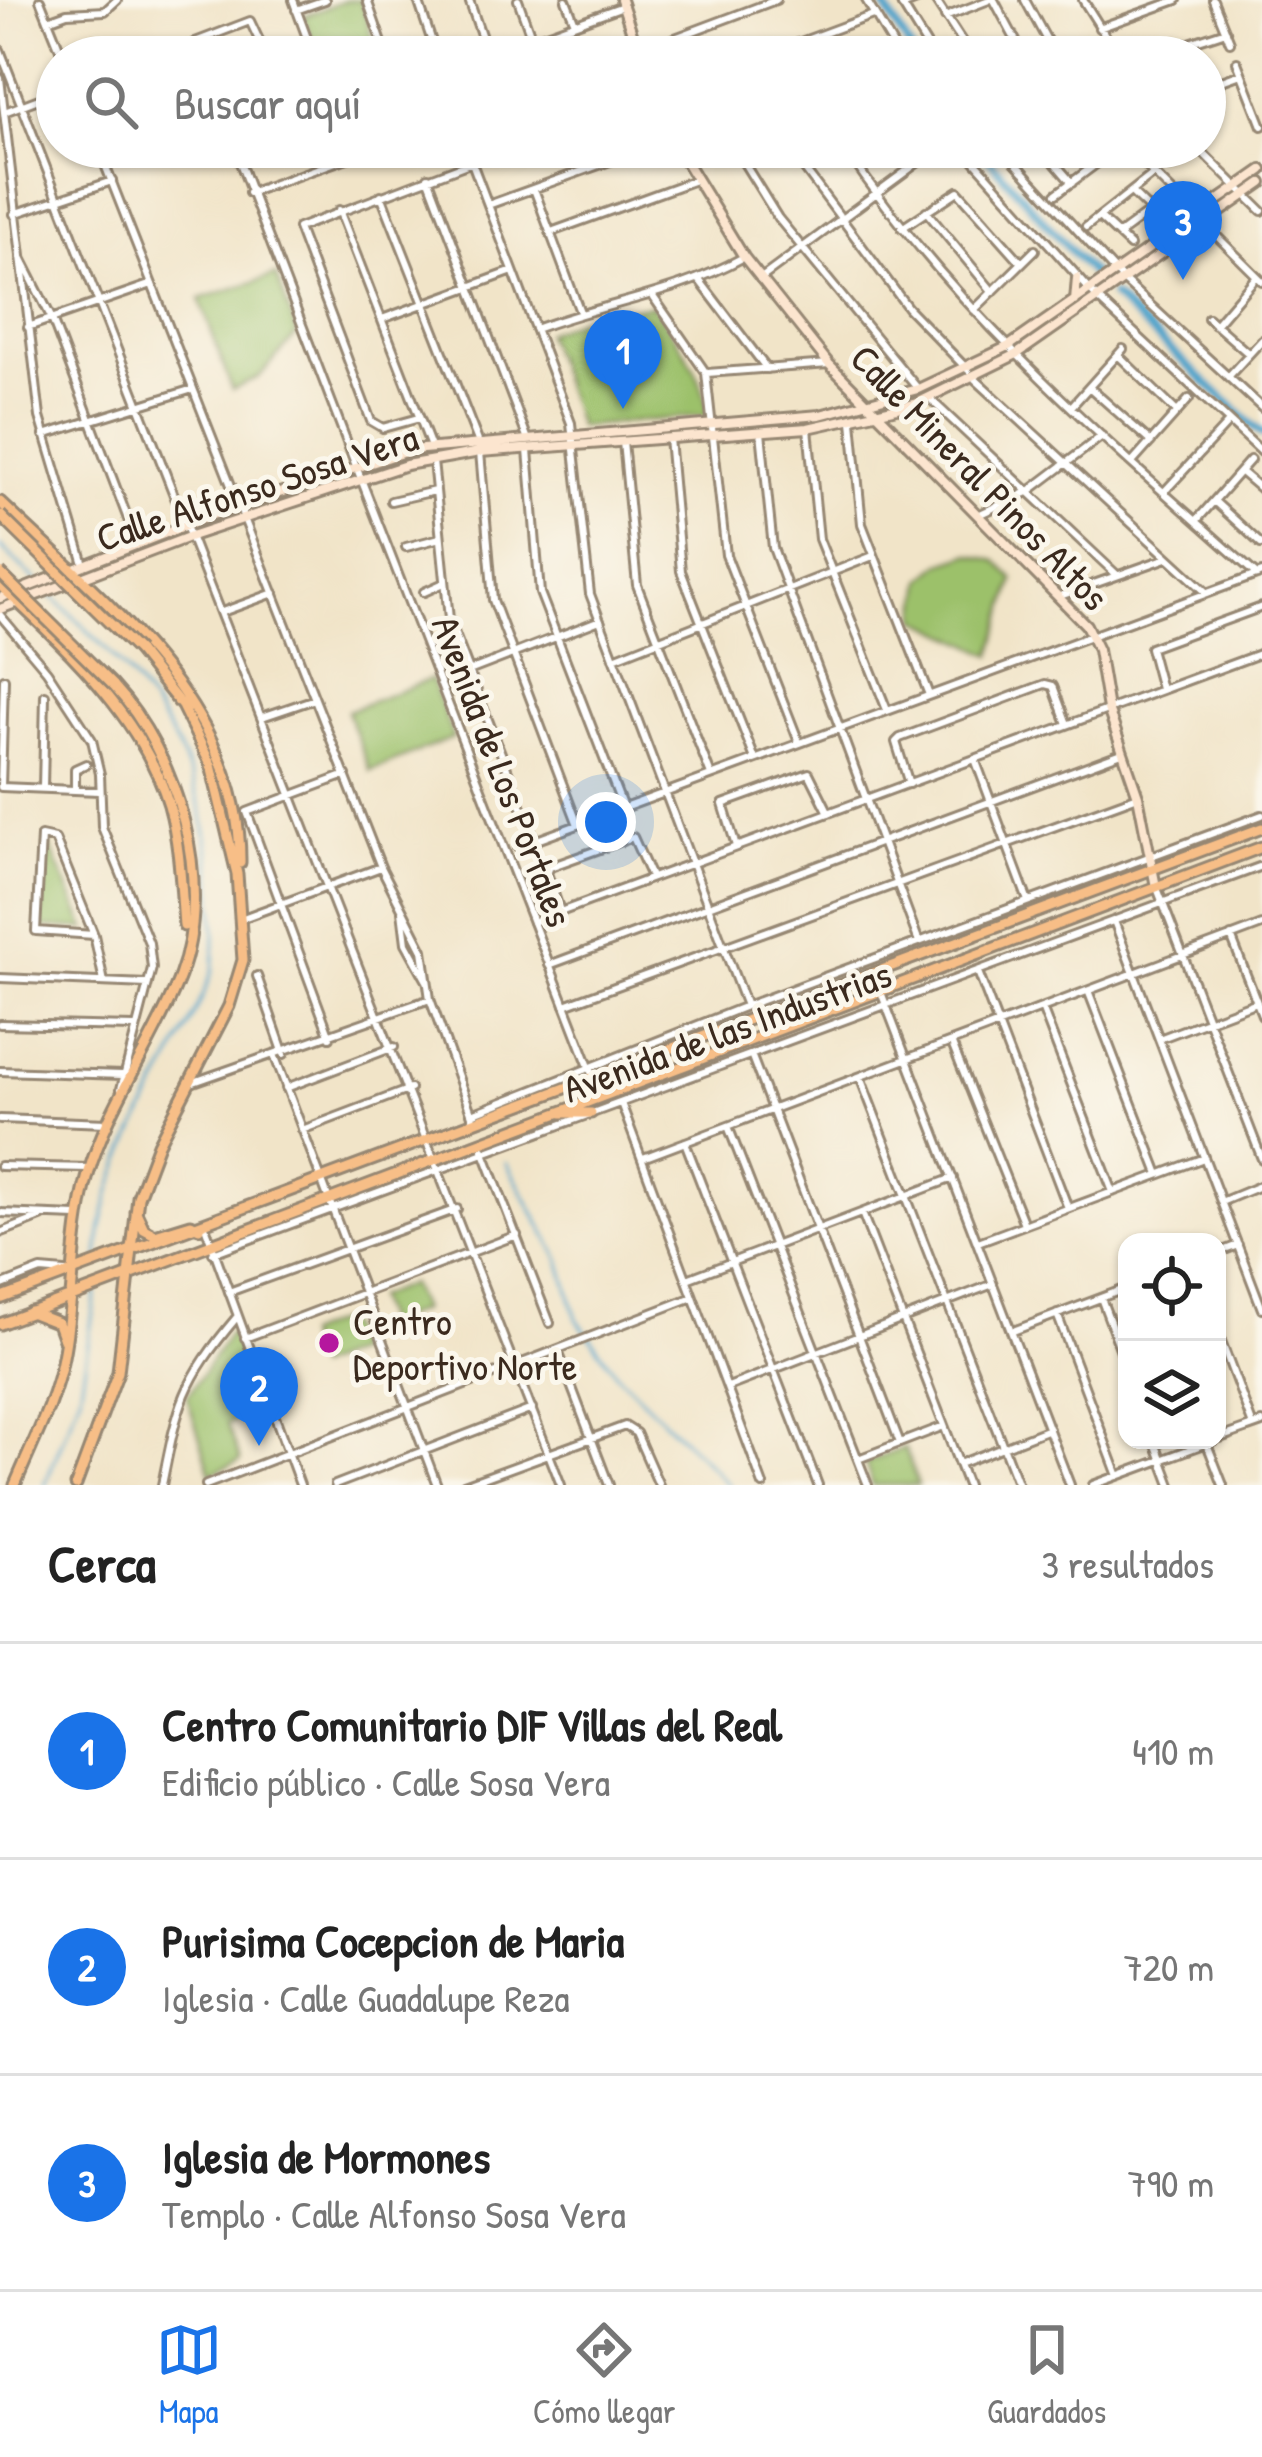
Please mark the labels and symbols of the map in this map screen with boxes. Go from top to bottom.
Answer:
pin: 3 [1144,181,1222,280]
pin: 1 [584,310,662,409]
street label: Calle Mineral Pinos Altos [839,332,1121,621]
street label: Calle Alfonso Sosa Vera [89,410,424,563]
street label: Avenida de Los Portales [420,608,587,934]
your location [576,792,636,852]
street label: Avenida de las Industrias [555,947,898,1115]
place label: Centro Deportivo Norte [353,1294,577,1392]
marker: Centro Deportivo Norte [316,1330,342,1356]
pin: 2 [220,1347,298,1446]

